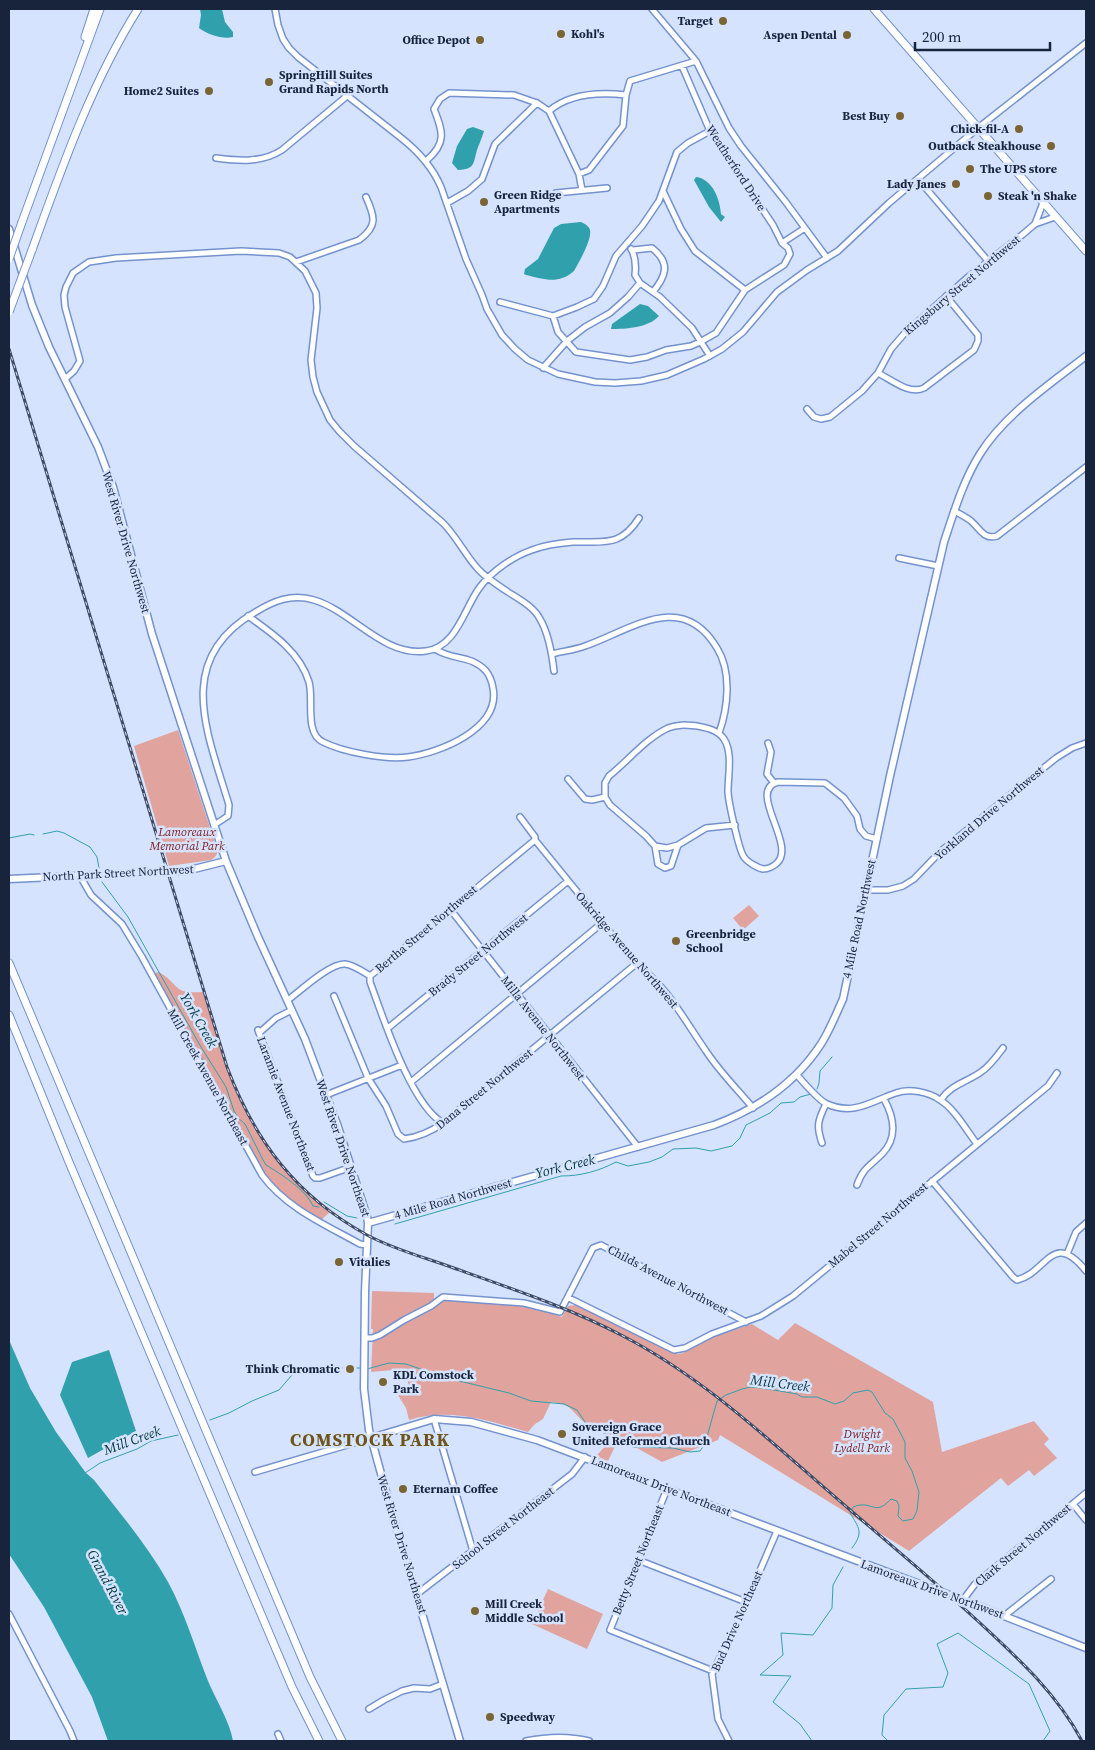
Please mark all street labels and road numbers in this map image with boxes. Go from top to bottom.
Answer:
street label: Weatherford Drive [702,122,770,214]
street label: Kingsbury Street Northwest [900,231,1024,338]
street label: West River Drive Northwest [98,469,154,615]
street label: Yorkland Drive Northwest [931,762,1047,864]
street label: 4 Mile Road Northwest [839,858,879,980]
street label: North Park Street Northwest [42,861,194,885]
street label: Bertha Street Northwest [372,882,480,976]
street label: Oakridge Avenue Northwest [572,888,682,1012]
street label: Brady Street Northwest [425,910,531,1000]
street label: Milla Avenue Northwest [497,973,589,1083]
street label: Mill Creek Avenue Northeast [164,1006,252,1148]
street label: Laramie Avenue Northeast [253,1035,319,1174]
street label: Dana Street Northwest [432,1045,536,1133]
street label: West River Drive Northeast [312,1077,374,1219]
street label: 4 Mile Road Northwest [393,1175,514,1223]
street label: Mabel Street Northwest [825,1179,931,1271]
street label: Childs Avenue Northwest [605,1241,731,1319]
street label: Lamoreaux Drive Northeast [589,1452,733,1520]
street label: West River Drive Northeast [373,1473,431,1615]
street label: School Street Northeast [449,1483,557,1573]
street label: Clark Street Northwest [972,1500,1074,1590]
street label: Betty Street Northeast [609,1503,667,1617]
street label: Lamoreaux Drive Northwest [858,1556,1006,1622]
street label: Bud Drive Northeast [708,1568,766,1674]

